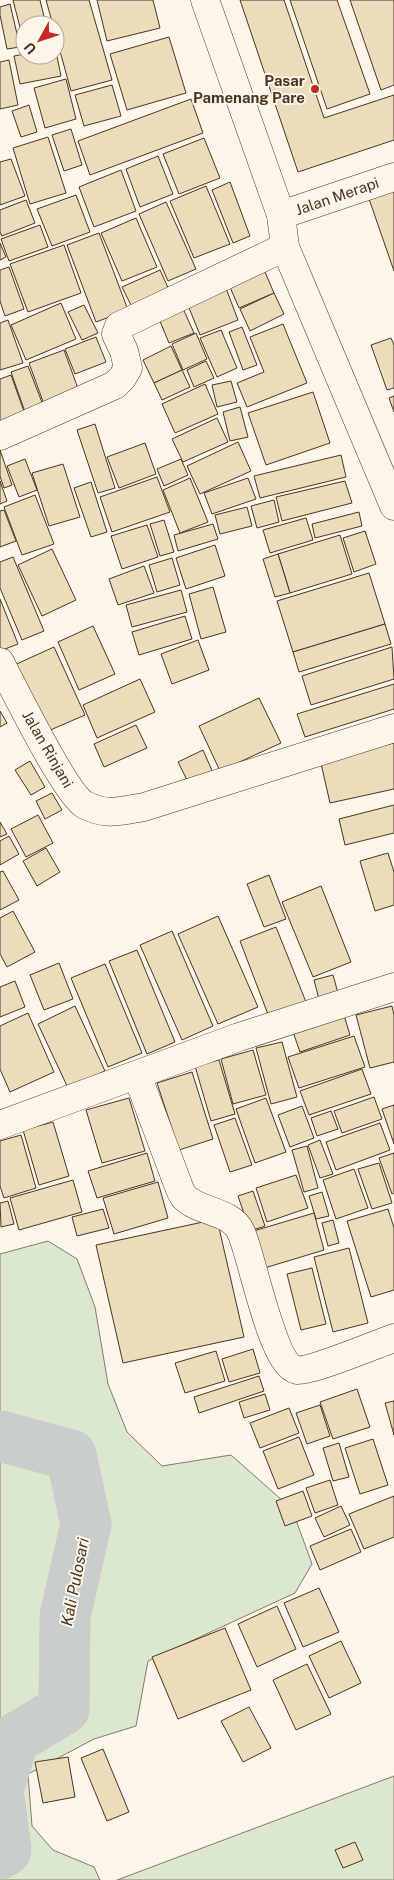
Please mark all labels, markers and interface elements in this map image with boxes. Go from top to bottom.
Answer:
north arrow [15,15,65,65]
text: U [21,39,39,57]
place label: Pasar Pamenang Pare [193,72,305,106]
marker: Pasar Pamenang Pare [309,83,321,95]
street label: Jalan Merapi [293,174,381,218]
street label: Jalan Rinjani [19,707,77,791]
water label: Kali Pulosari [57,1536,93,1628]

